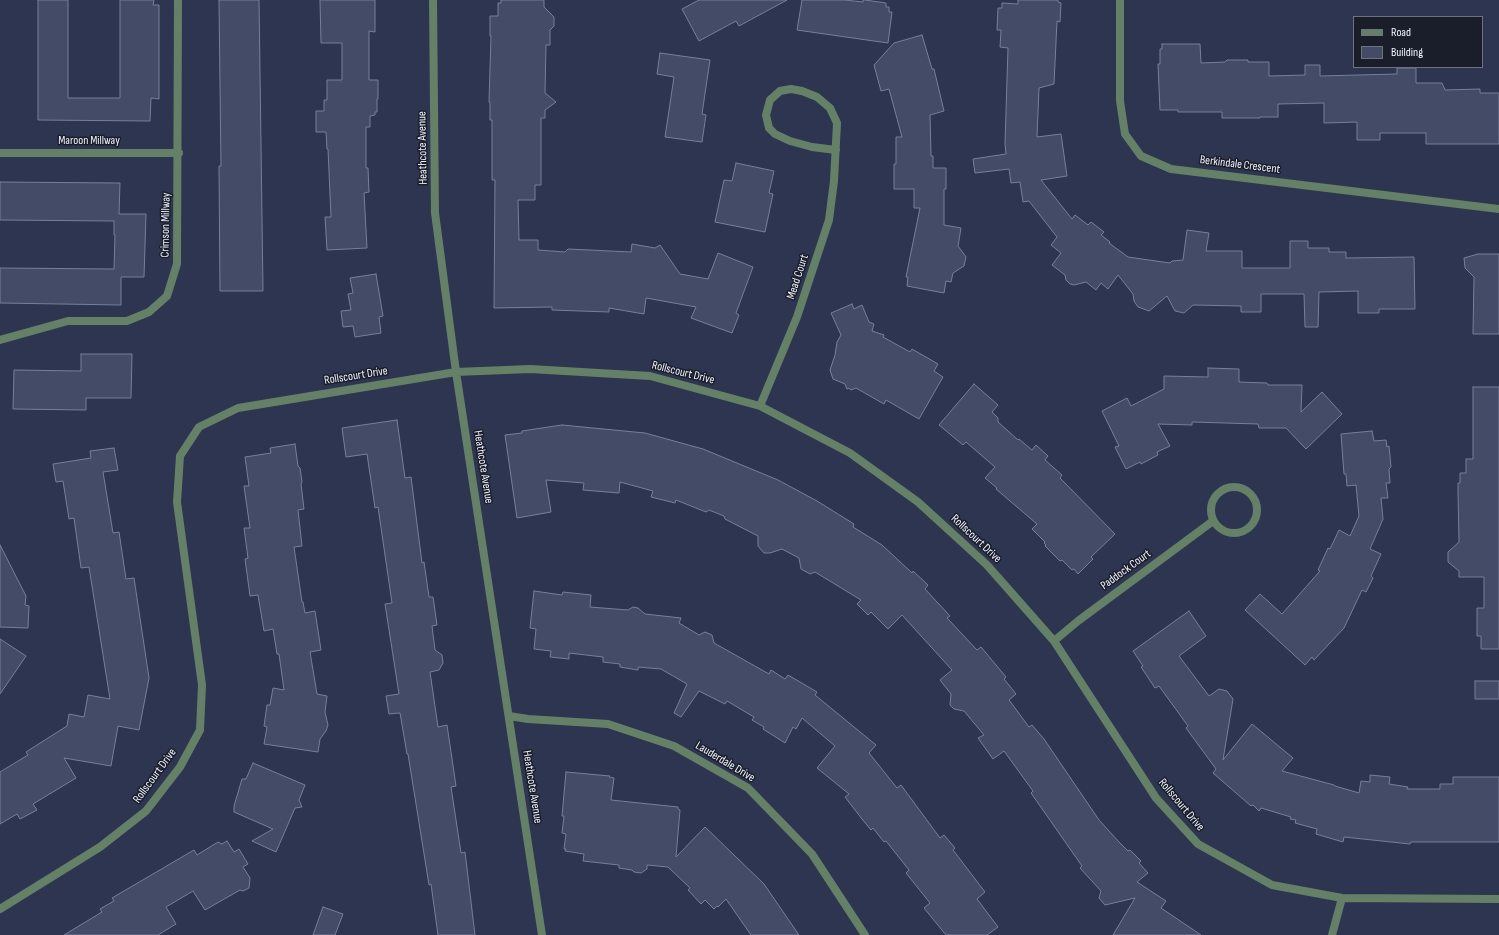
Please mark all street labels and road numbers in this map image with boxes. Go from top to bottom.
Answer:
street label: Heathcote Avenue [415,111,431,185]
street label: Maroon Millway [58,134,120,148]
street label: Berkindale Crescent [1199,153,1281,177]
street label: Crimson Millway [158,192,174,258]
street label: Mead Court [784,253,812,301]
street label: Rollscourt Drive [650,358,716,388]
street label: Rollscourt Drive [323,364,389,388]
street label: Heathcote Avenue [470,429,496,505]
street label: Rollscourt Drive [948,512,1004,566]
street label: Paddock Court [1098,547,1154,593]
street label: Lauderdale Drive [693,739,757,785]
street label: Rollscourt Drive [130,746,180,806]
street label: Heathcote Avenue [519,749,545,825]
street label: Rollscourt Drive [1155,776,1207,834]

